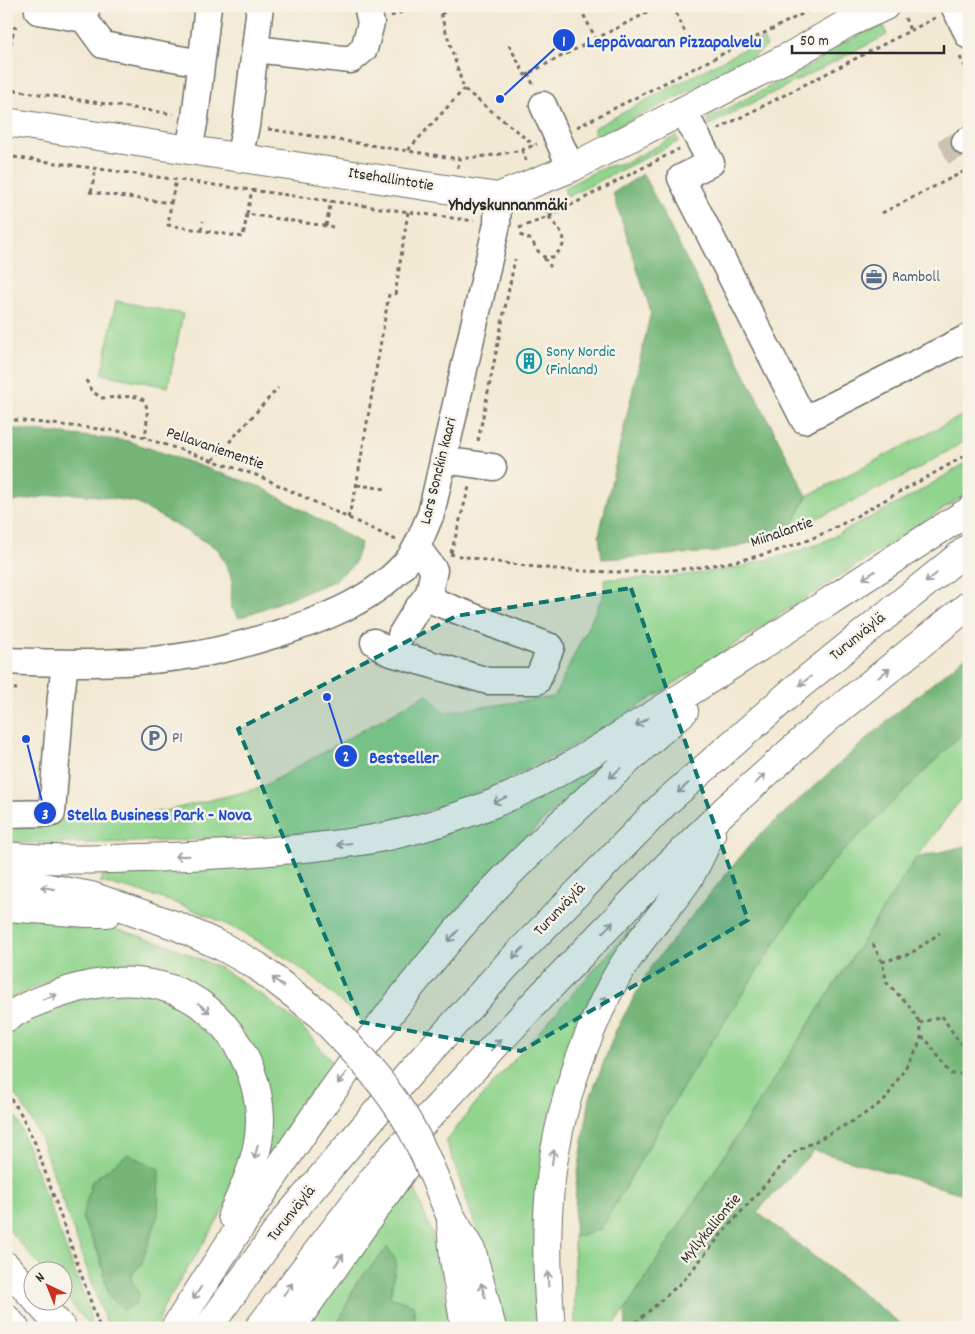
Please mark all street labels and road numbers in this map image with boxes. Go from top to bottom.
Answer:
street label: Itsehallintotie [347,162,435,198]
street label: Lars Sonckin kaari [415,415,463,527]
street label: Pellavaniementie [163,421,267,477]
street label: Miinalantie [748,512,816,554]
street label: Turunväylä [825,607,891,667]
street label: Turunväylä [529,878,591,942]
street label: Turunväylä [262,1181,322,1247]
street label: Myllykalliontie [675,1189,747,1269]

